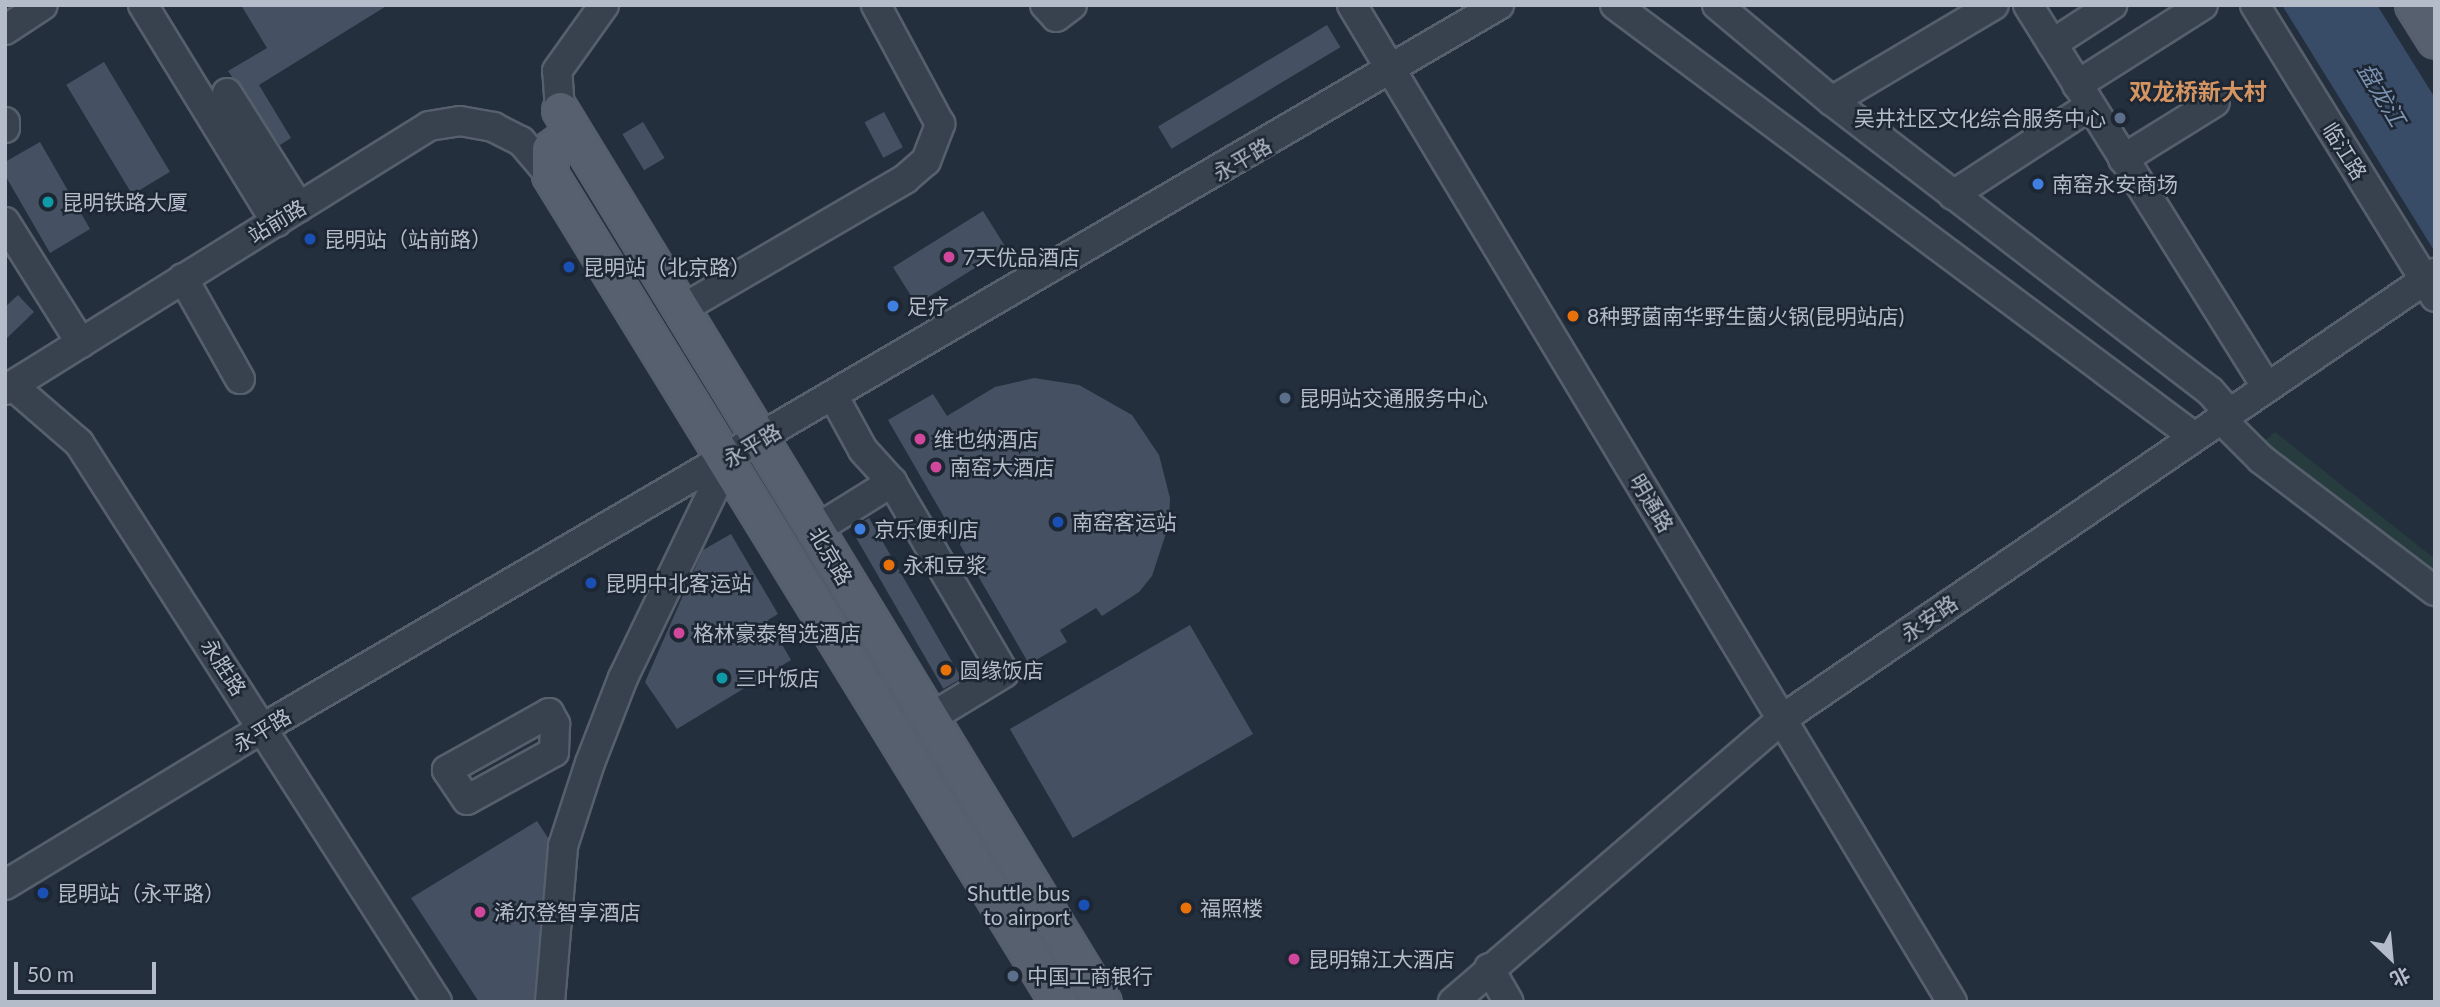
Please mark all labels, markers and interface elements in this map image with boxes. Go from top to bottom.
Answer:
water label: 盘龙江 [2352,57,2412,131]
district label: 双龙桥新大村 [2129,77,2267,105]
place label: 吴井社区文化综合服务中心 [1854,105,2106,131]
marker: 吴井社区文化综合服务中心 [2112,110,2128,126]
street label: 临江路 [2318,118,2372,184]
street label: 永平路 [1208,132,1276,186]
place label: 南窑永安商场 [2052,171,2178,197]
marker: 南窑永安商场 [2030,176,2046,192]
place label: 昆明铁路大厦 [62,189,188,215]
marker: 昆明铁路大厦 [40,194,56,210]
street label: 站前路 [244,194,310,248]
place label: 昆明站（站前路） [324,226,492,252]
marker: 昆明站（站前路） [302,231,318,247]
place label: 7天优品酒店 [963,244,1080,270]
marker: 7天优品酒店 [941,249,957,265]
place label: 昆明站（北京路） [583,254,751,280]
marker: 昆明站（北京路） [561,259,577,275]
place label: 足疗 [907,293,949,319]
marker: 足疗 [885,298,901,314]
place label: 8种野菌南华野生菌火锅(昆明站店) [1587,303,1904,329]
marker: 8种野菌南华野生菌火锅(昆明站店) [1565,308,1581,324]
place label: 昆明站交通服务中心 [1299,385,1488,411]
marker: 昆明站交通服务中心 [1277,390,1293,406]
street label: 永平路 [719,418,785,472]
place label: 维也纳酒店 [934,426,1039,452]
marker: 维也纳酒店 [912,431,928,447]
place label: 南窑大酒店 [950,454,1055,480]
marker: 南窑大酒店 [928,459,944,475]
street label: 明通路 [1625,470,1679,536]
place label: 南窑客运站 [1072,509,1177,535]
marker: 南窑客运站 [1050,514,1066,530]
place label: 京乐便利店 [874,516,979,542]
marker: 京乐便利店 [852,521,868,537]
street label: 北京路 [804,523,858,589]
place label: 永和豆浆 [903,552,987,578]
marker: 永和豆浆 [881,557,897,573]
place label: 昆明中北客运站 [605,570,752,596]
marker: 昆明中北客运站 [583,575,599,591]
street label: 永安路 [1896,590,1962,646]
place label: 格林豪泰智选酒店 [693,620,861,646]
marker: 格林豪泰智选酒店 [671,625,687,641]
street label: 永胜路 [196,634,252,700]
place label: 圆缘饭店 [960,657,1044,683]
marker: 圆缘饭店 [938,662,954,678]
place label: 三叶饭店 [736,665,820,691]
marker: 三叶饭店 [714,670,730,686]
street label: 永平路 [229,703,295,757]
place label: 昆明站（永平路） [57,880,225,906]
place label: Shuttle bus to airport [967,880,1070,930]
marker: 昆明站（永平路） [35,885,51,901]
place label: 福照楼 [1200,895,1263,921]
marker: Shuttle bus to airport [1076,897,1092,913]
place label: 浠尔登智享酒店 [494,899,641,925]
marker: 福照楼 [1178,900,1194,916]
marker: 浠尔登智享酒店 [472,904,488,920]
north arrow [2356,923,2426,993]
place label: 昆明锦江大酒店 [1308,946,1455,972]
scale bar [18,948,159,992]
marker: 昆明锦江大酒店 [1286,951,1302,967]
text: 50 m [27,961,74,986]
place label: 中国工商银行 [1027,963,1153,989]
text: 北 [2387,963,2414,992]
marker: 中国工商银行 [1005,968,1021,984]

